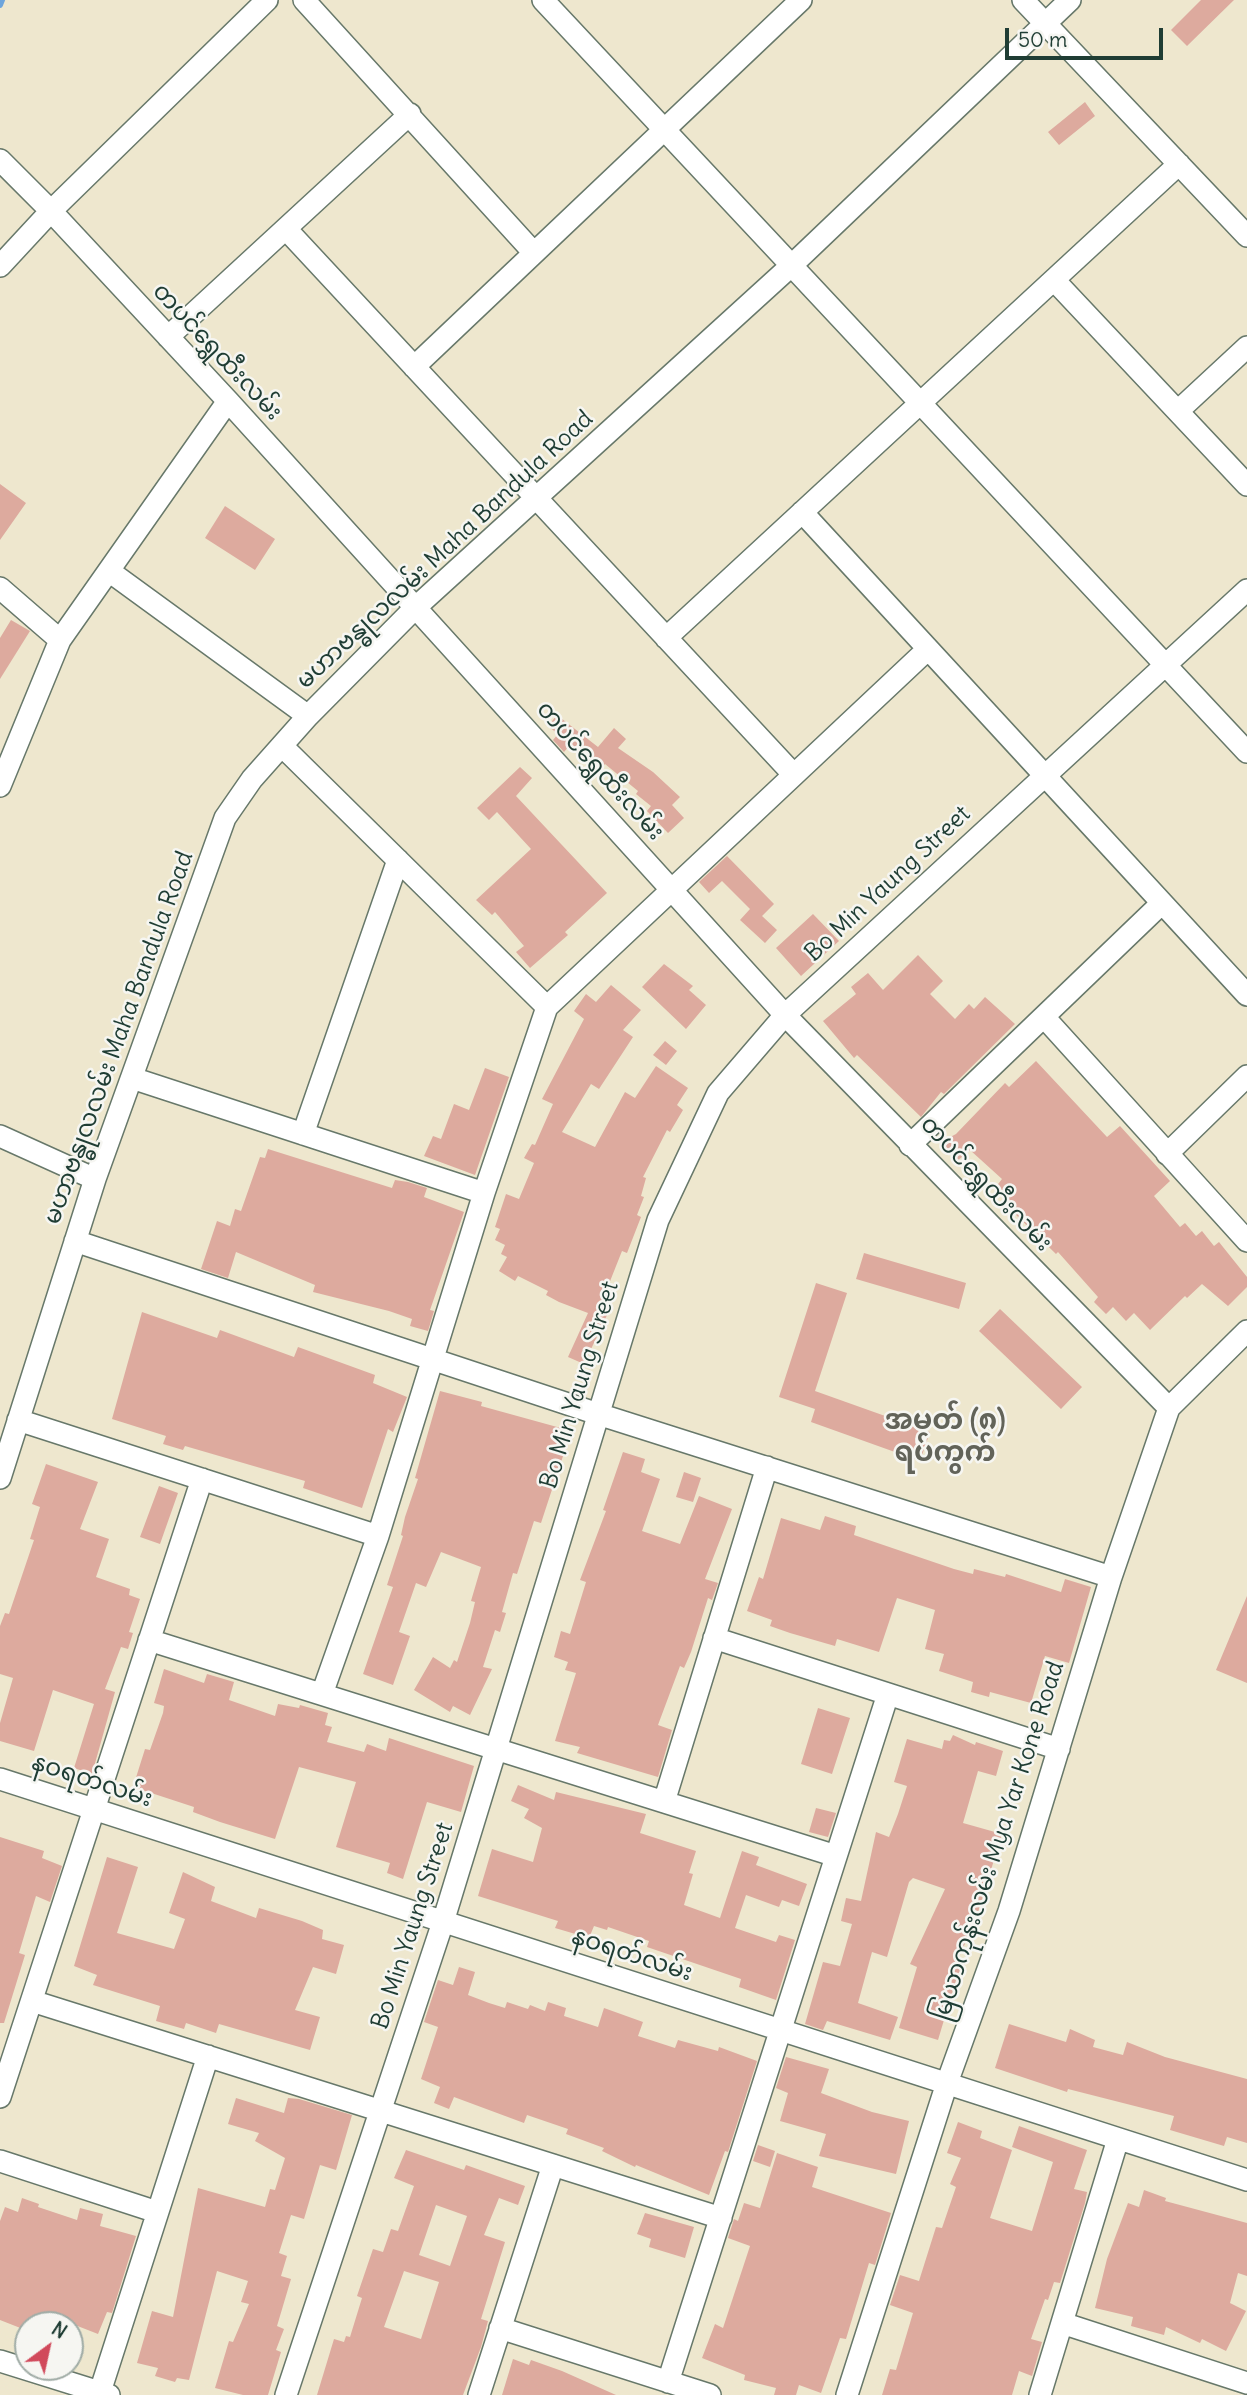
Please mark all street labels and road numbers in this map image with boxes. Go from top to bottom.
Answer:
street label: တပင်ရွှေထီးလမ်း [146,277,288,427]
street label: မဟာဗန္ဓုလလမ်း Maha Bandula Road [291,405,599,695]
street label: တပင်ရွှေထီးလမ်း [530,696,670,846]
street label: Bo Min Yaung Street [799,800,977,968]
street label: မဟာဗန္ဓုလလမ်း Maha Bandula Road [38,848,200,1228]
street label: တပင်ရွှေထီးလမ်း [914,1110,1058,1258]
street label: Bo Min Yaung Street [535,1278,625,1492]
street label: မြယာကုန်းလမ်း Mya Yar Kone Road [927,1658,1071,2024]
street label: နဝရတ်လမ်း [28,1748,156,1814]
street label: Bo Min Yaung Street [366,1819,460,2033]
street label: နဝရတ်လမ်း [568,1922,696,1988]

